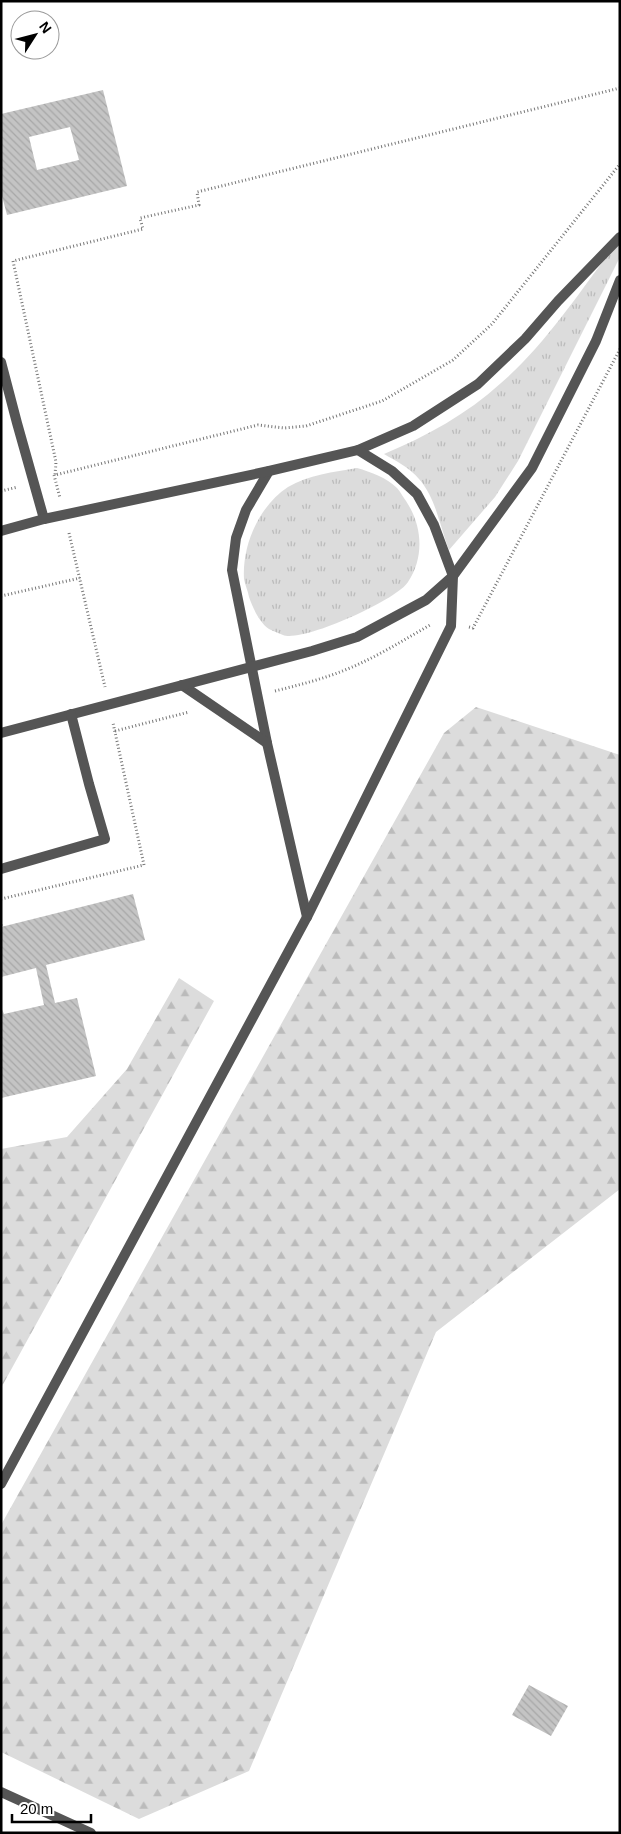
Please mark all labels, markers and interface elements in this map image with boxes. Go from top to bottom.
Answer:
north arrow [10,10,60,60]
text: N [36,19,55,36]
scale bar [12,1792,91,1824]
text: 20 m [20,1800,53,1817]

